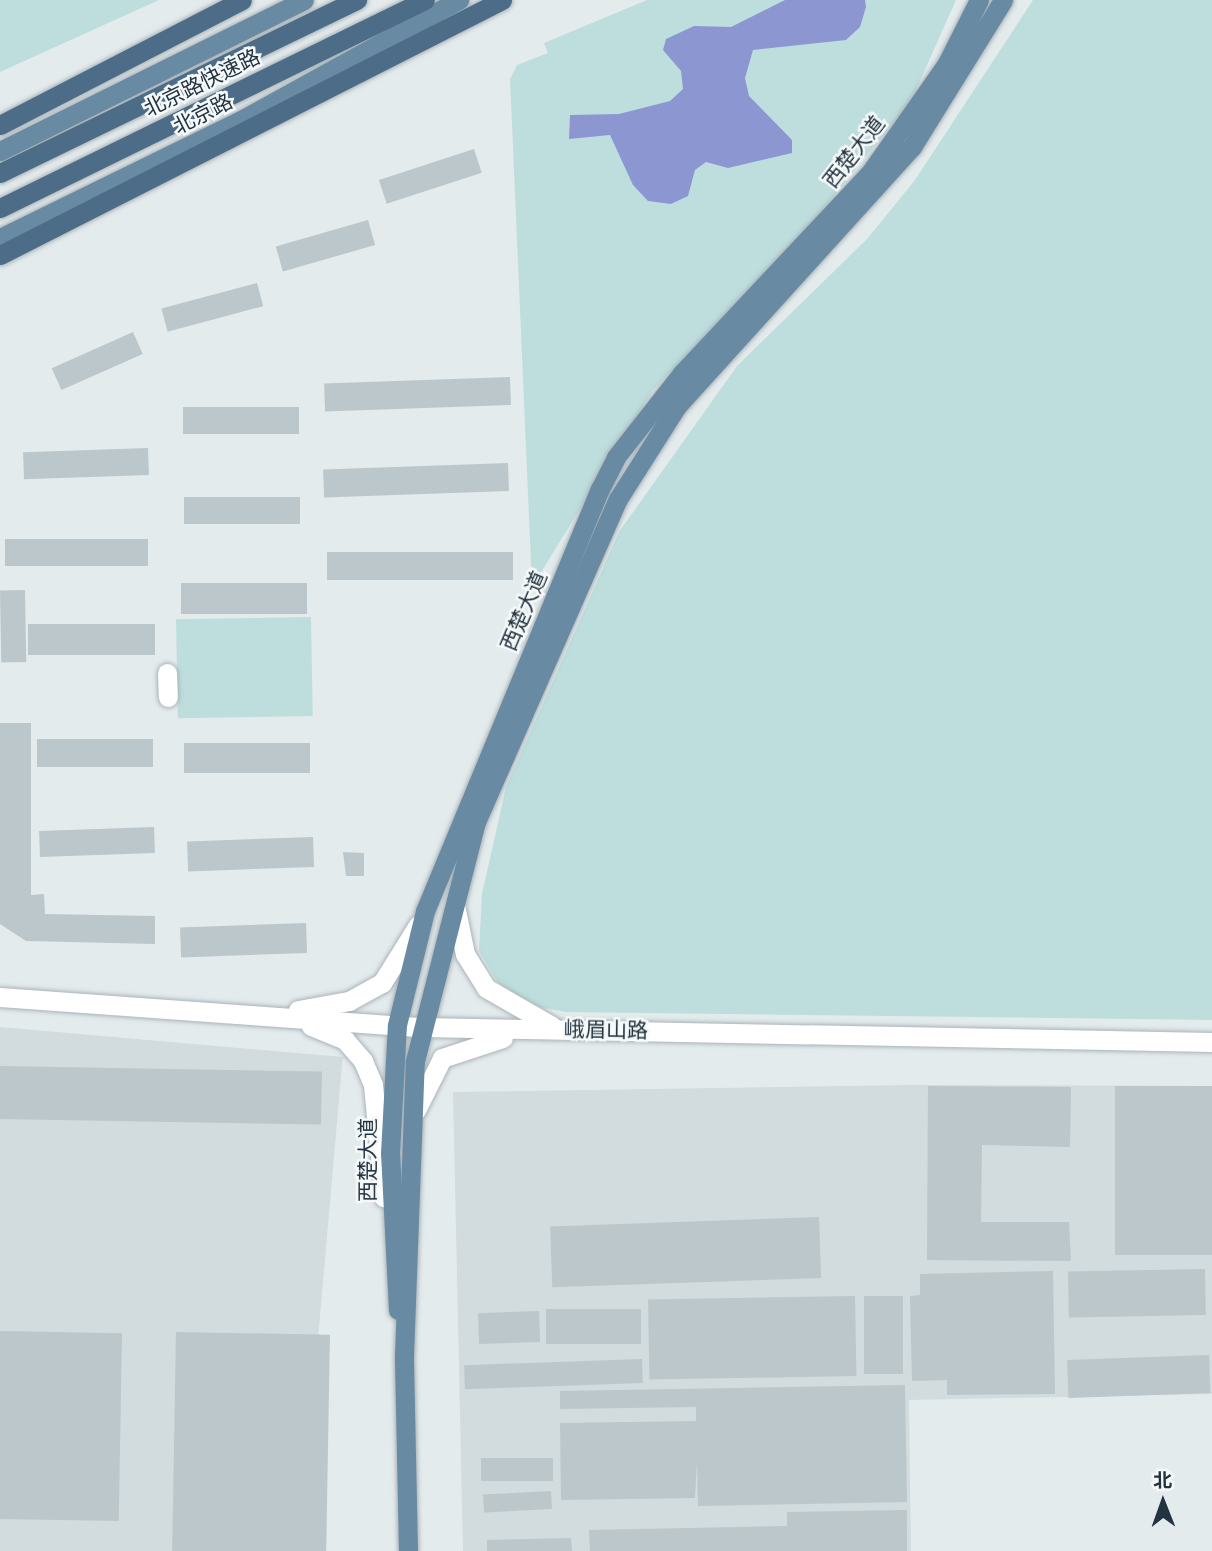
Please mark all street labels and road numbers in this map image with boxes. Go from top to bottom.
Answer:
street label: 北京路快速路 [140,44,264,122]
street label: 北京路 [169,88,237,140]
street label: 西楚大道 [818,111,890,193]
street label: 西楚大道 [496,567,552,655]
street label: 峨眉山路 [564,1017,648,1043]
street label: 西楚大道 [355,1118,381,1202]

